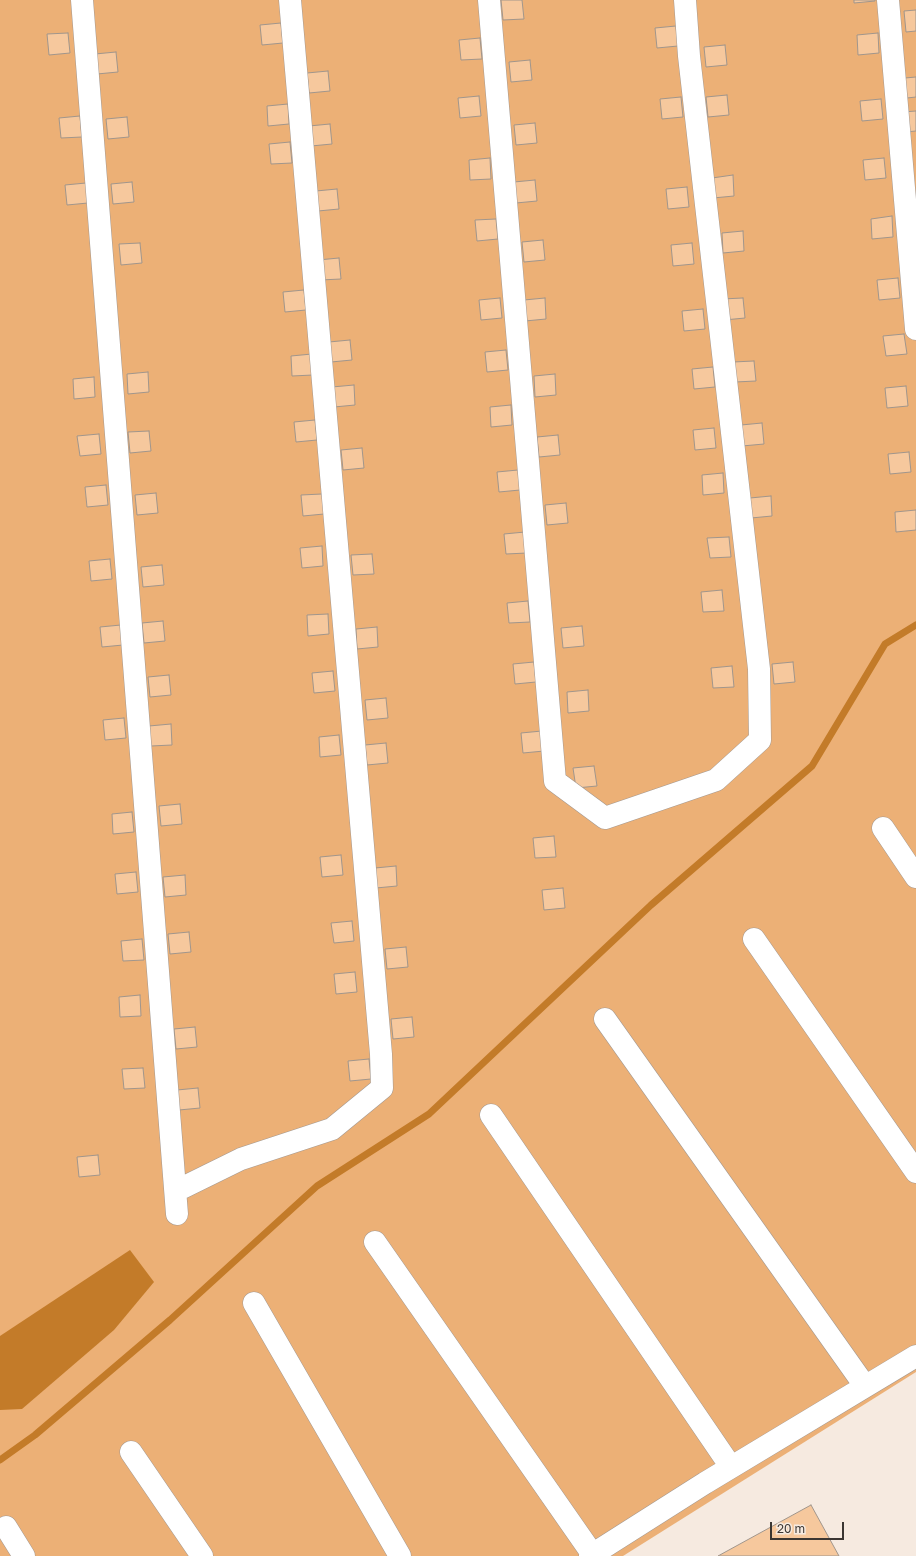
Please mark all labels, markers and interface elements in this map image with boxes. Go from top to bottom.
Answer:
scale bar [772,1514,846,1540]
text: 20 m [777,1521,805,1536]

